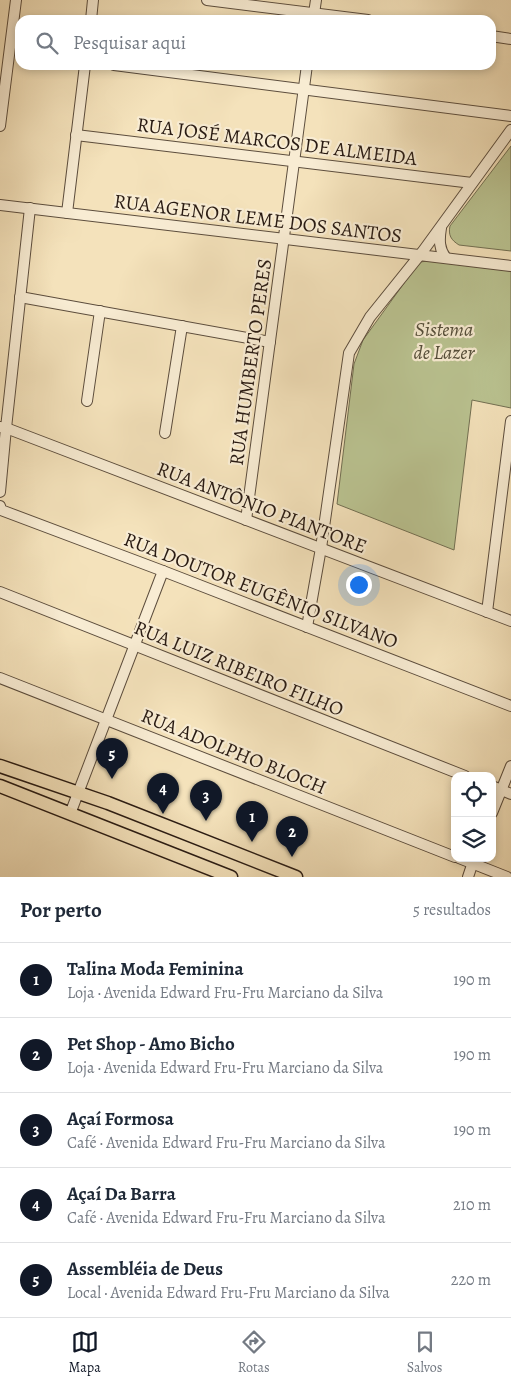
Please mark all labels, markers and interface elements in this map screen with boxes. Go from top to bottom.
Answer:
search box [15,15,496,70]
icon: search [33,29,61,57]
text: Pesquisar aqui [73,30,186,56]
street label: RUA JOSÉ MARCOS DE ALMEIDA [135,111,419,172]
street label: RUA AGENOR LEME DOS SANTOS [112,187,404,250]
street label: RUA HUMBERTO PERES [223,257,278,467]
park label: Sistema de Lazer [414,316,475,366]
street label: RUA ANTÔNIO PIANTORE [153,455,371,560]
street label: RUA DOUTOR EUGÊNIO SILVANO [120,526,402,655]
your location [346,572,372,598]
street label: RUA LUIZ RIBEIRO FILHO [130,614,348,723]
street label: RUA ADOLPHO BLOCH [137,702,330,801]
pin: 5 [96,738,128,779]
map controls [451,772,496,862]
button: locate [451,772,496,817]
pin: 4 [147,773,179,814]
pin: 3 [190,780,222,821]
pin: 1 [236,801,268,842]
pin: 2 [276,816,308,857]
button: layers [451,817,496,862]
text: Por perto [20,896,102,924]
text: 5 resultados [413,899,491,921]
text: Talina Moda Feminina [67,956,244,982]
text: 1 [33,969,39,991]
text: 190 m [453,969,491,991]
text: Loja · Avenida Edward Fru-Fru Marciano da Silva [67,982,383,1004]
text: Pet Shop - Amo Bicho [67,1031,235,1057]
text: 2 [32,1044,40,1066]
text: 190 m [453,1044,491,1066]
text: Loja · Avenida Edward Fru-Fru Marciano da Silva [67,1057,383,1079]
text: Açaí Formosa [67,1106,174,1132]
text: 3 [33,1119,39,1141]
text: 190 m [453,1119,491,1141]
text: Café · Avenida Edward Fru-Fru Marciano da Silva [67,1132,385,1154]
text: Açaí Da Barra [67,1181,176,1207]
text: 4 [32,1194,40,1216]
text: 210 m [453,1194,491,1216]
text: Café · Avenida Edward Fru-Fru Marciano da Silva [67,1207,385,1229]
text: Assembléia de Deus [67,1256,223,1282]
text: 5 [33,1269,39,1291]
text: 220 m [451,1269,491,1291]
text: Local · Avenida Edward Fru-Fru Marciano da Silva [67,1282,390,1304]
tab: Mapa [69,1328,101,1377]
tab: Rotas [238,1328,270,1377]
tab: Salvos [407,1328,442,1377]

